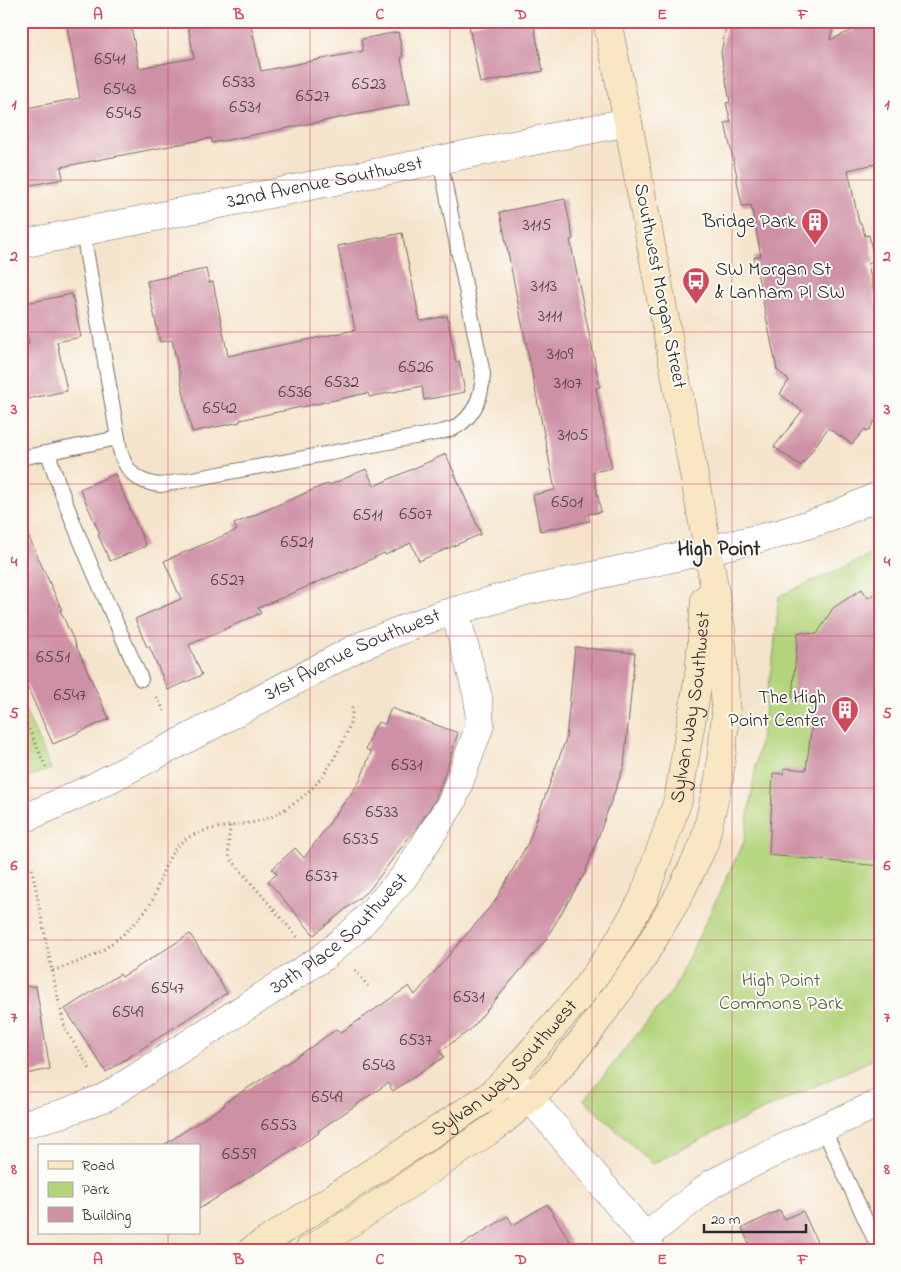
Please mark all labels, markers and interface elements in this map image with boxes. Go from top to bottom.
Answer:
text: A [93,3,103,27]
text: B [233,3,245,27]
text: C [376,3,385,27]
text: D [514,3,527,27]
text: E [657,3,667,27]
text: F [797,3,809,27]
house number: 6541 [94,47,126,73]
house number: 6533 [222,70,256,96]
house number: 6523 [352,72,386,98]
house number: 6543 [103,77,137,103]
house number: 6527 [296,84,331,110]
text: 1 [11,93,17,117]
text: 1 [884,93,890,117]
house number: 6531 [229,95,261,121]
house number: 6545 [106,101,142,127]
street label: 32nd Avenue Southwest [224,149,426,217]
street label: Southwest Morgan Street [624,181,693,392]
building icon: Bridge Park [800,207,830,246]
place label: Bridge Park [701,208,796,238]
house number: 3115 [522,213,552,239]
text: 2 [9,245,18,269]
text: 2 [882,245,891,269]
place label: SW Morgan St & Lanham Pl SW [715,256,845,308]
bus stop icon: SW Morgan St & Lanham Pl SW [681,266,711,305]
house number: 3113 [531,274,557,300]
house number: 3111 [538,304,563,330]
house number: 3109 [547,342,574,368]
house number: 6526 [398,355,434,381]
house number: 6532 [325,370,359,396]
house number: 3107 [554,371,583,397]
house number: 6536 [278,380,312,406]
house number: 6542 [203,396,237,422]
text: 3 [10,398,18,422]
text: 3 [883,398,891,422]
house number: 3105 [557,423,589,449]
house number: 6501 [551,490,583,516]
house number: 6507 [399,502,433,528]
house number: 6511 [353,503,383,529]
house number: 6521 [281,530,314,556]
district label: High Point [678,535,761,567]
text: 4 [10,550,18,574]
text: 4 [883,550,891,574]
house number: 6527 [211,568,246,594]
street label: 31st Avenue Southwest [260,601,445,709]
street label: Sylvan Way Southwest [663,610,718,805]
house number: 6551 [36,645,70,671]
house number: 6547 [53,683,87,709]
place label: The High Point Center [728,684,827,736]
building icon: The High Point Center [830,695,860,734]
text: 5 [9,702,19,726]
text: 5 [882,702,892,726]
house number: 6531 [391,753,423,779]
house number: 6533 [365,800,399,826]
house number: 6535 [343,827,379,853]
text: 6 [9,854,18,878]
text: 6 [882,854,891,878]
house number: 6537 [305,864,339,890]
street label: 30th Place Southwest [265,866,416,1002]
park label: High Point Commons Park [719,967,843,1019]
house number: 6547 [151,976,185,1002]
house number: 6531 [453,985,485,1011]
street label: Sylvan Way Southwest [425,993,585,1145]
house number: 6549 [112,1000,144,1026]
text: 7 [11,1006,18,1030]
text: 7 [884,1006,891,1030]
house number: 6537 [399,1028,433,1054]
house number: 6543 [362,1053,396,1079]
house number: 6549 [311,1085,343,1111]
house number: 6553 [261,1113,297,1139]
house number: 6559 [222,1142,257,1168]
legend [38,1144,200,1234]
text: Road [82,1155,115,1177]
text: 8 [10,1158,17,1182]
text: 8 [883,1158,890,1182]
text: Park [82,1179,110,1201]
scale bar [704,1202,806,1234]
text: Building [81,1205,131,1228]
text: 20 m [711,1209,741,1231]
text: A [93,1248,103,1272]
text: B [233,1248,245,1272]
text: C [376,1248,385,1272]
text: D [514,1248,527,1272]
text: E [657,1248,667,1272]
text: F [797,1248,809,1272]

